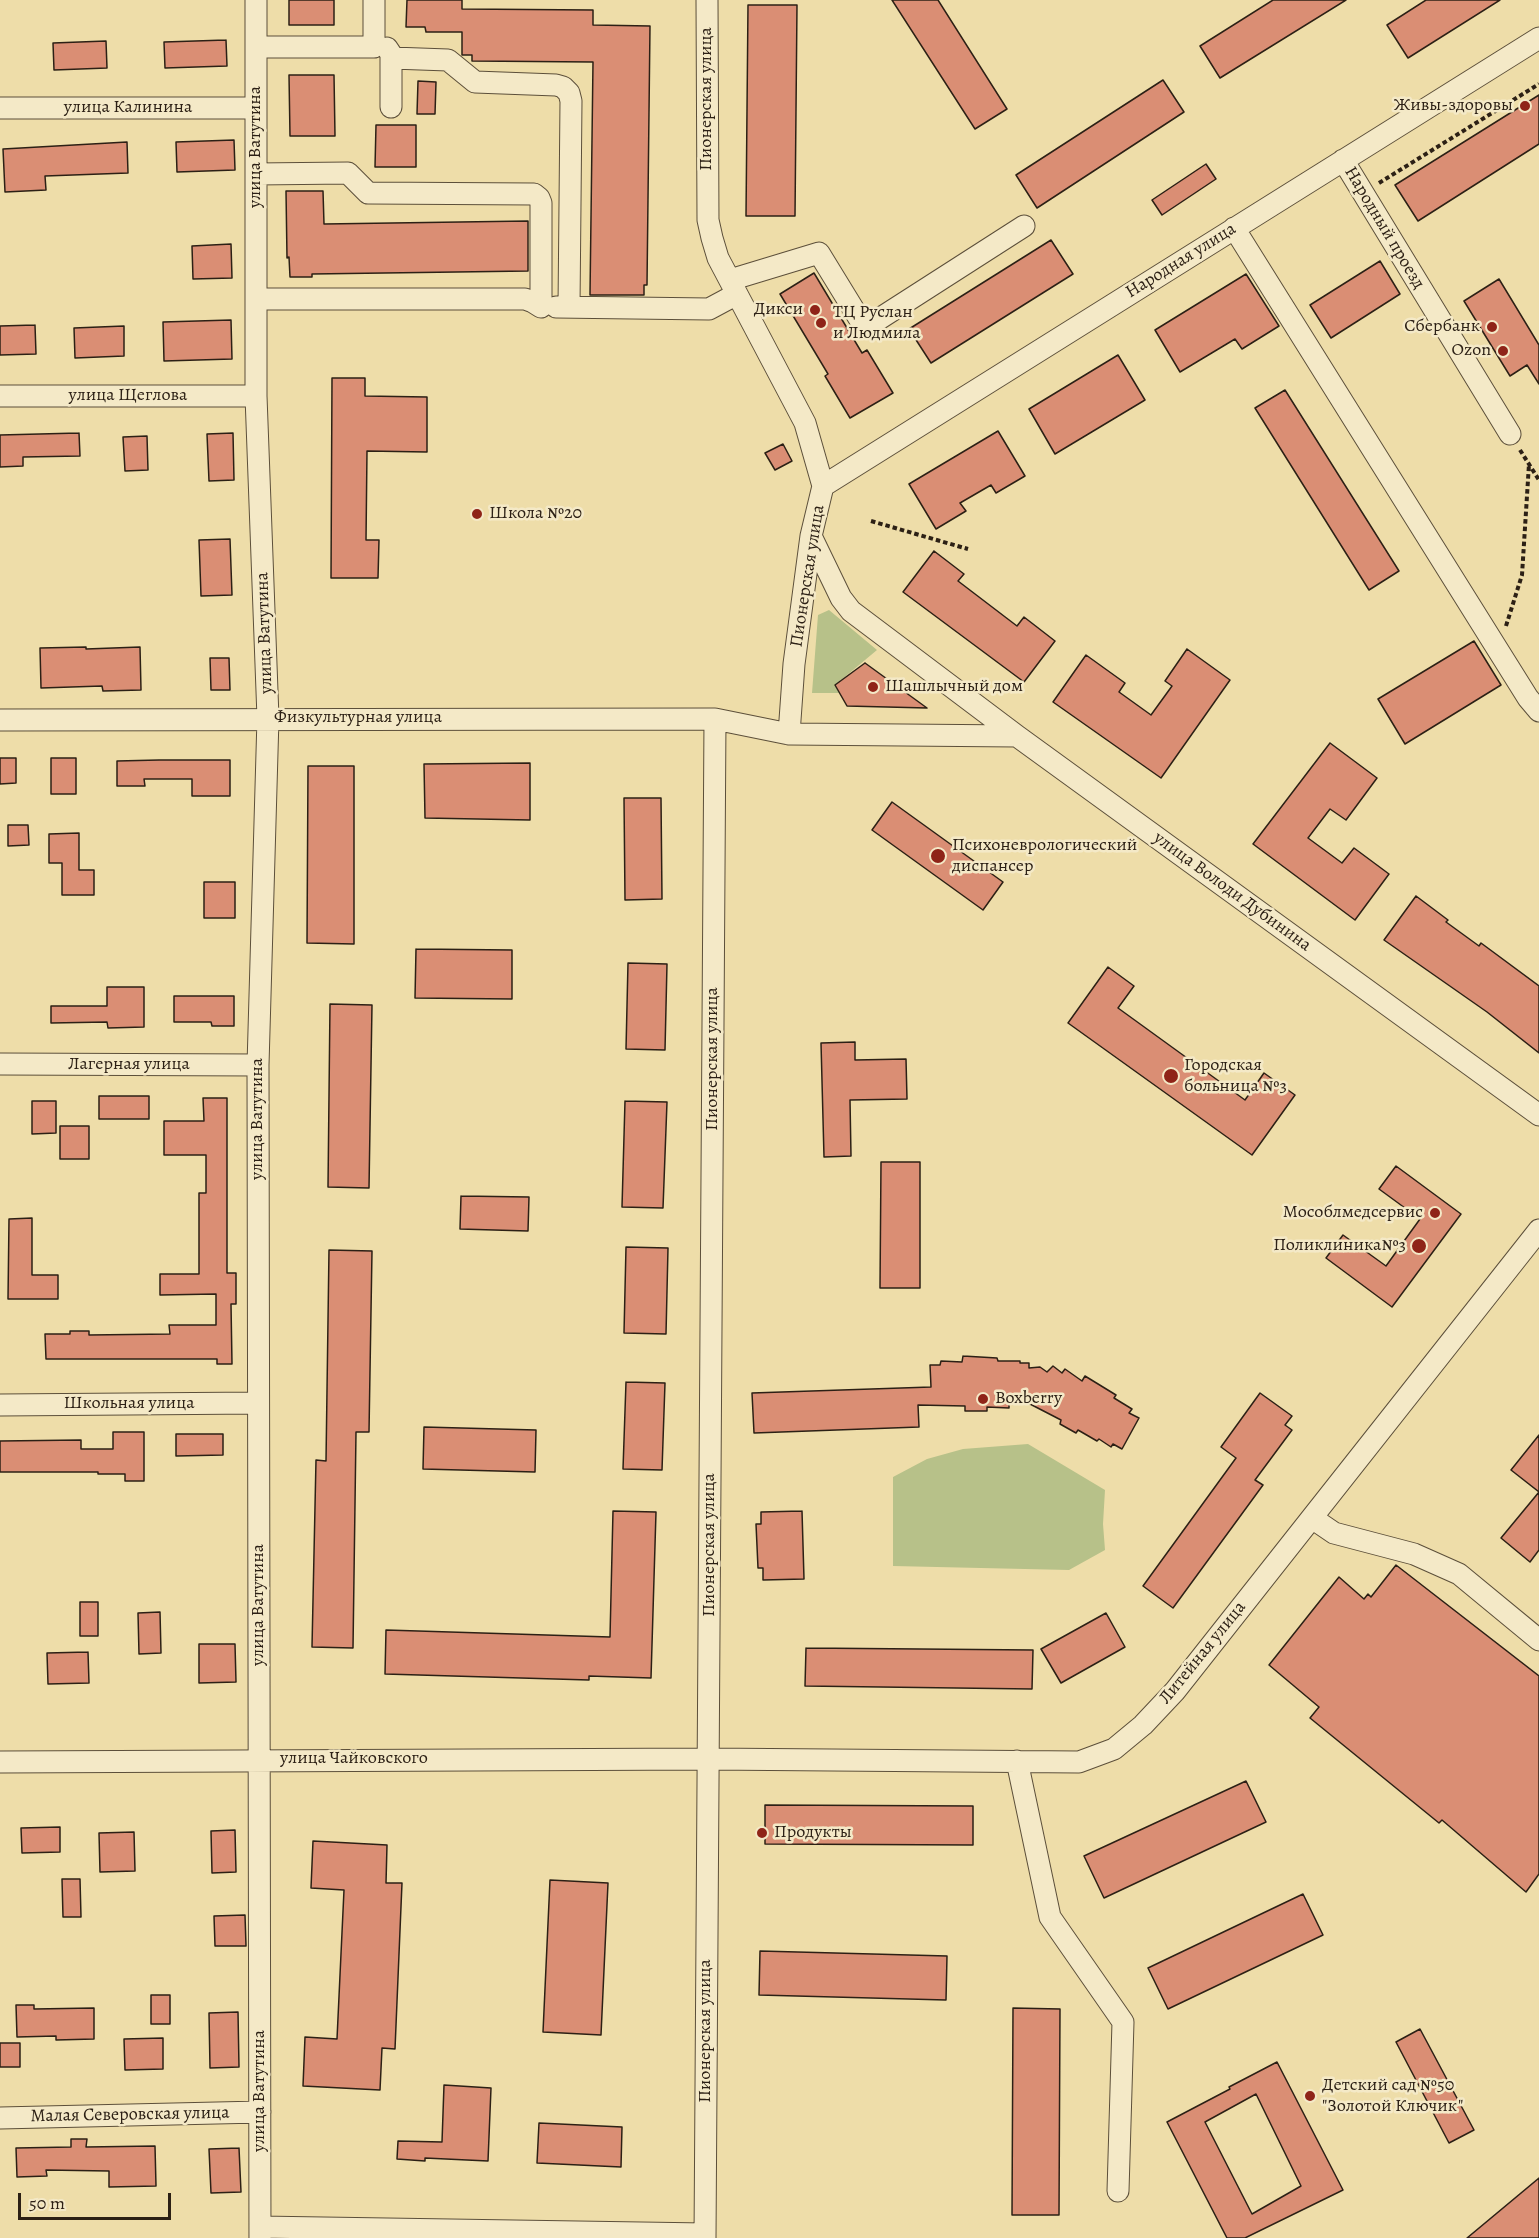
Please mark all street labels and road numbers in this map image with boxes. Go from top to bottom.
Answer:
street label: Пионерская улица [696,27,718,171]
street label: улица Ватутина [245,86,267,208]
street label: улица Калинина [64,97,192,119]
street label: Народный проезд [1339,163,1429,293]
street label: Народная улица [1122,218,1240,304]
street label: улица Щеглова [69,385,187,407]
street label: Пионерская улица [786,503,830,649]
street label: улица Ватутина [252,572,278,694]
street label: Физкультурная улица [274,707,442,729]
street label: улица Володи Дубинина [1149,828,1315,956]
street label: Пионерская улица [702,987,724,1131]
street label: Лагерная улица [68,1054,190,1076]
street label: улица Ватутина [247,1058,269,1180]
street label: Школьная улица [64,1393,194,1415]
street label: Пионерская улица [699,1473,721,1617]
street label: улица Ватутина [248,1544,270,1666]
street label: Литейная улица [1155,1597,1251,1709]
street label: улица Чайковского [280,1748,428,1770]
street label: Пионерская улица [695,1959,717,2103]
street label: улица Ватутина [249,2030,271,2152]
street label: Малая Северовская улица [30,2102,230,2128]

